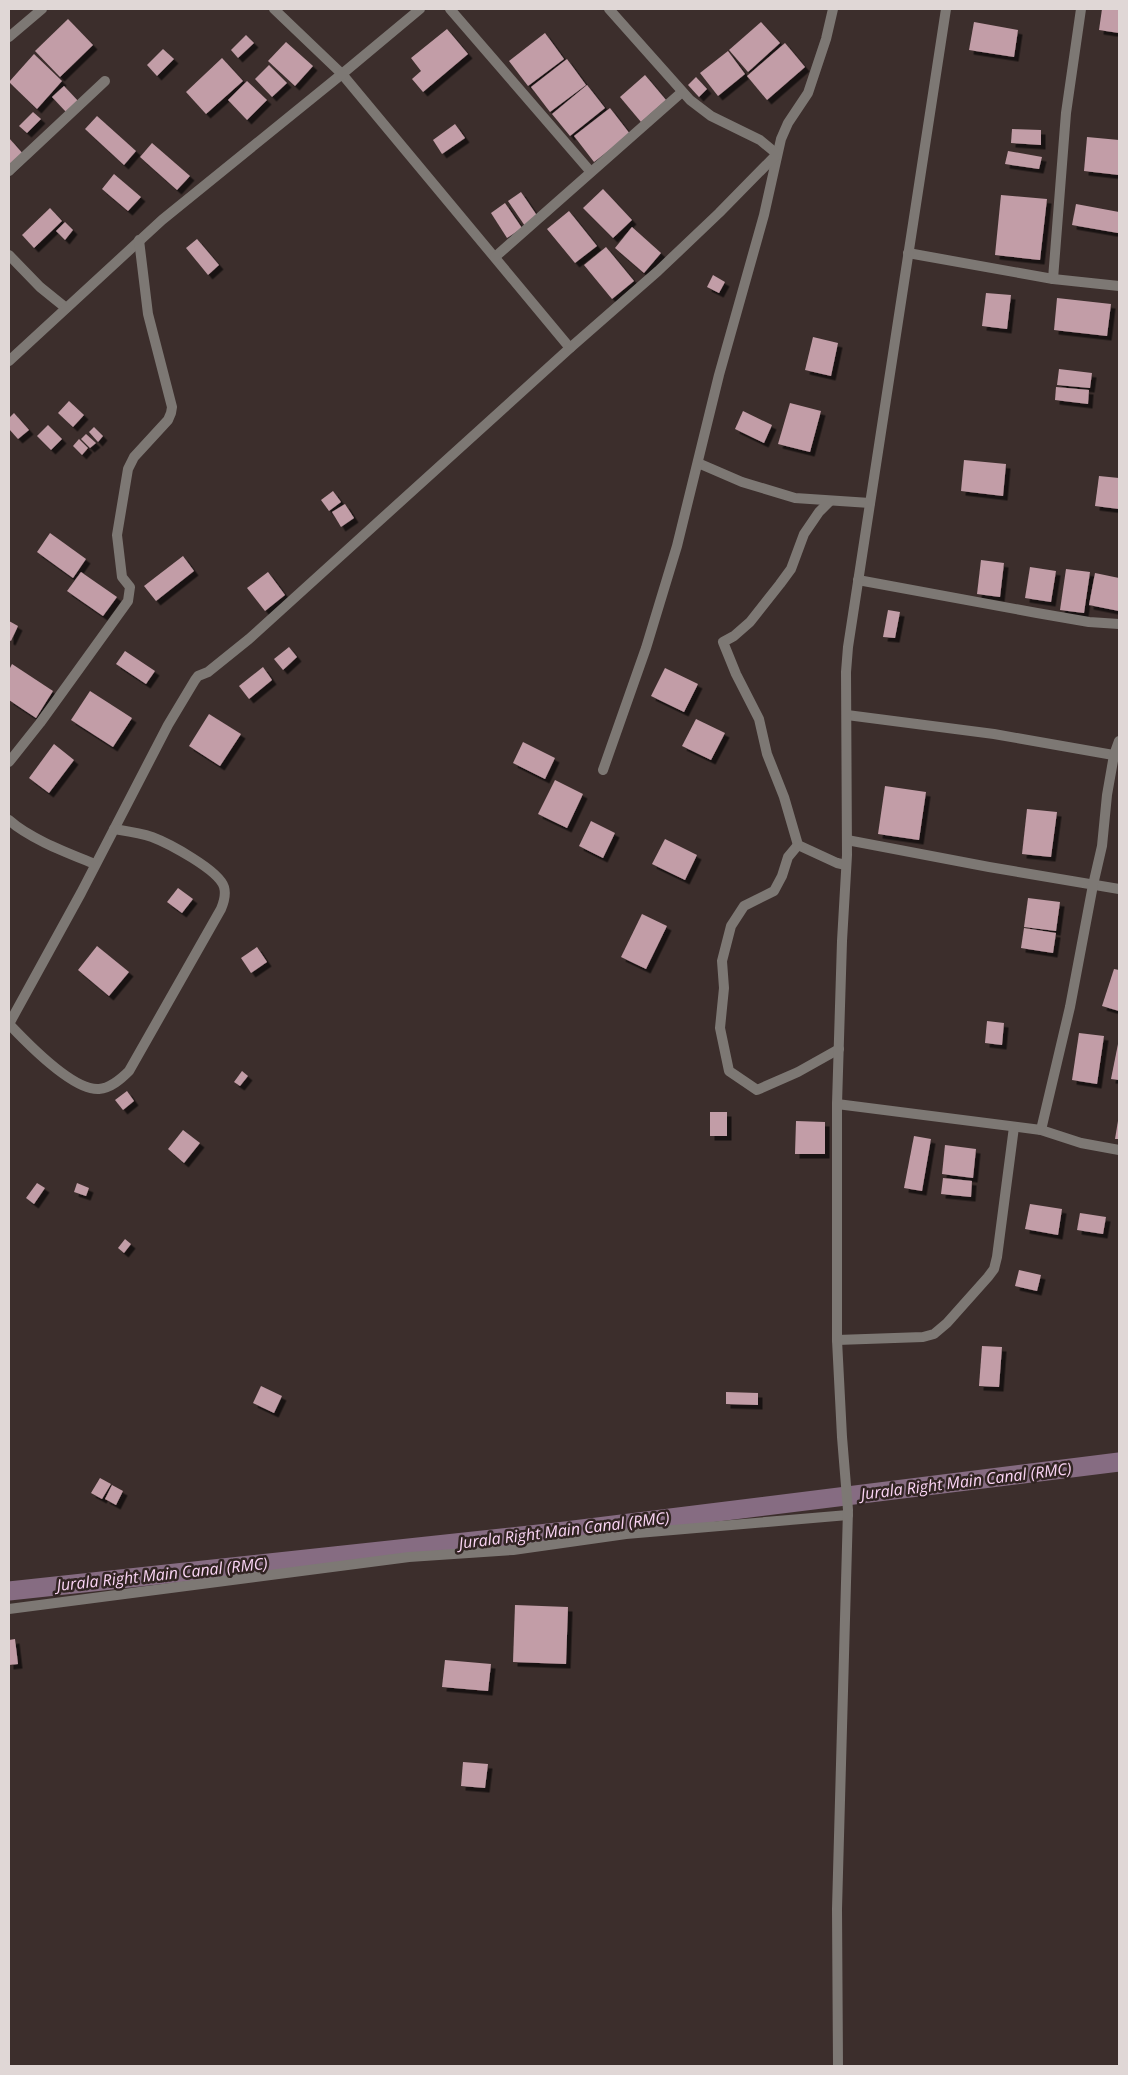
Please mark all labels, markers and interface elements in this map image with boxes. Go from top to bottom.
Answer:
water label: Jurala Right Main Canal (RMC) [856,1457,1073,1505]
water label: Jurala Right Main Canal (RMC) [454,1506,671,1554]
water label: Jurala Right Main Canal (RMC) [52,1552,269,1596]

